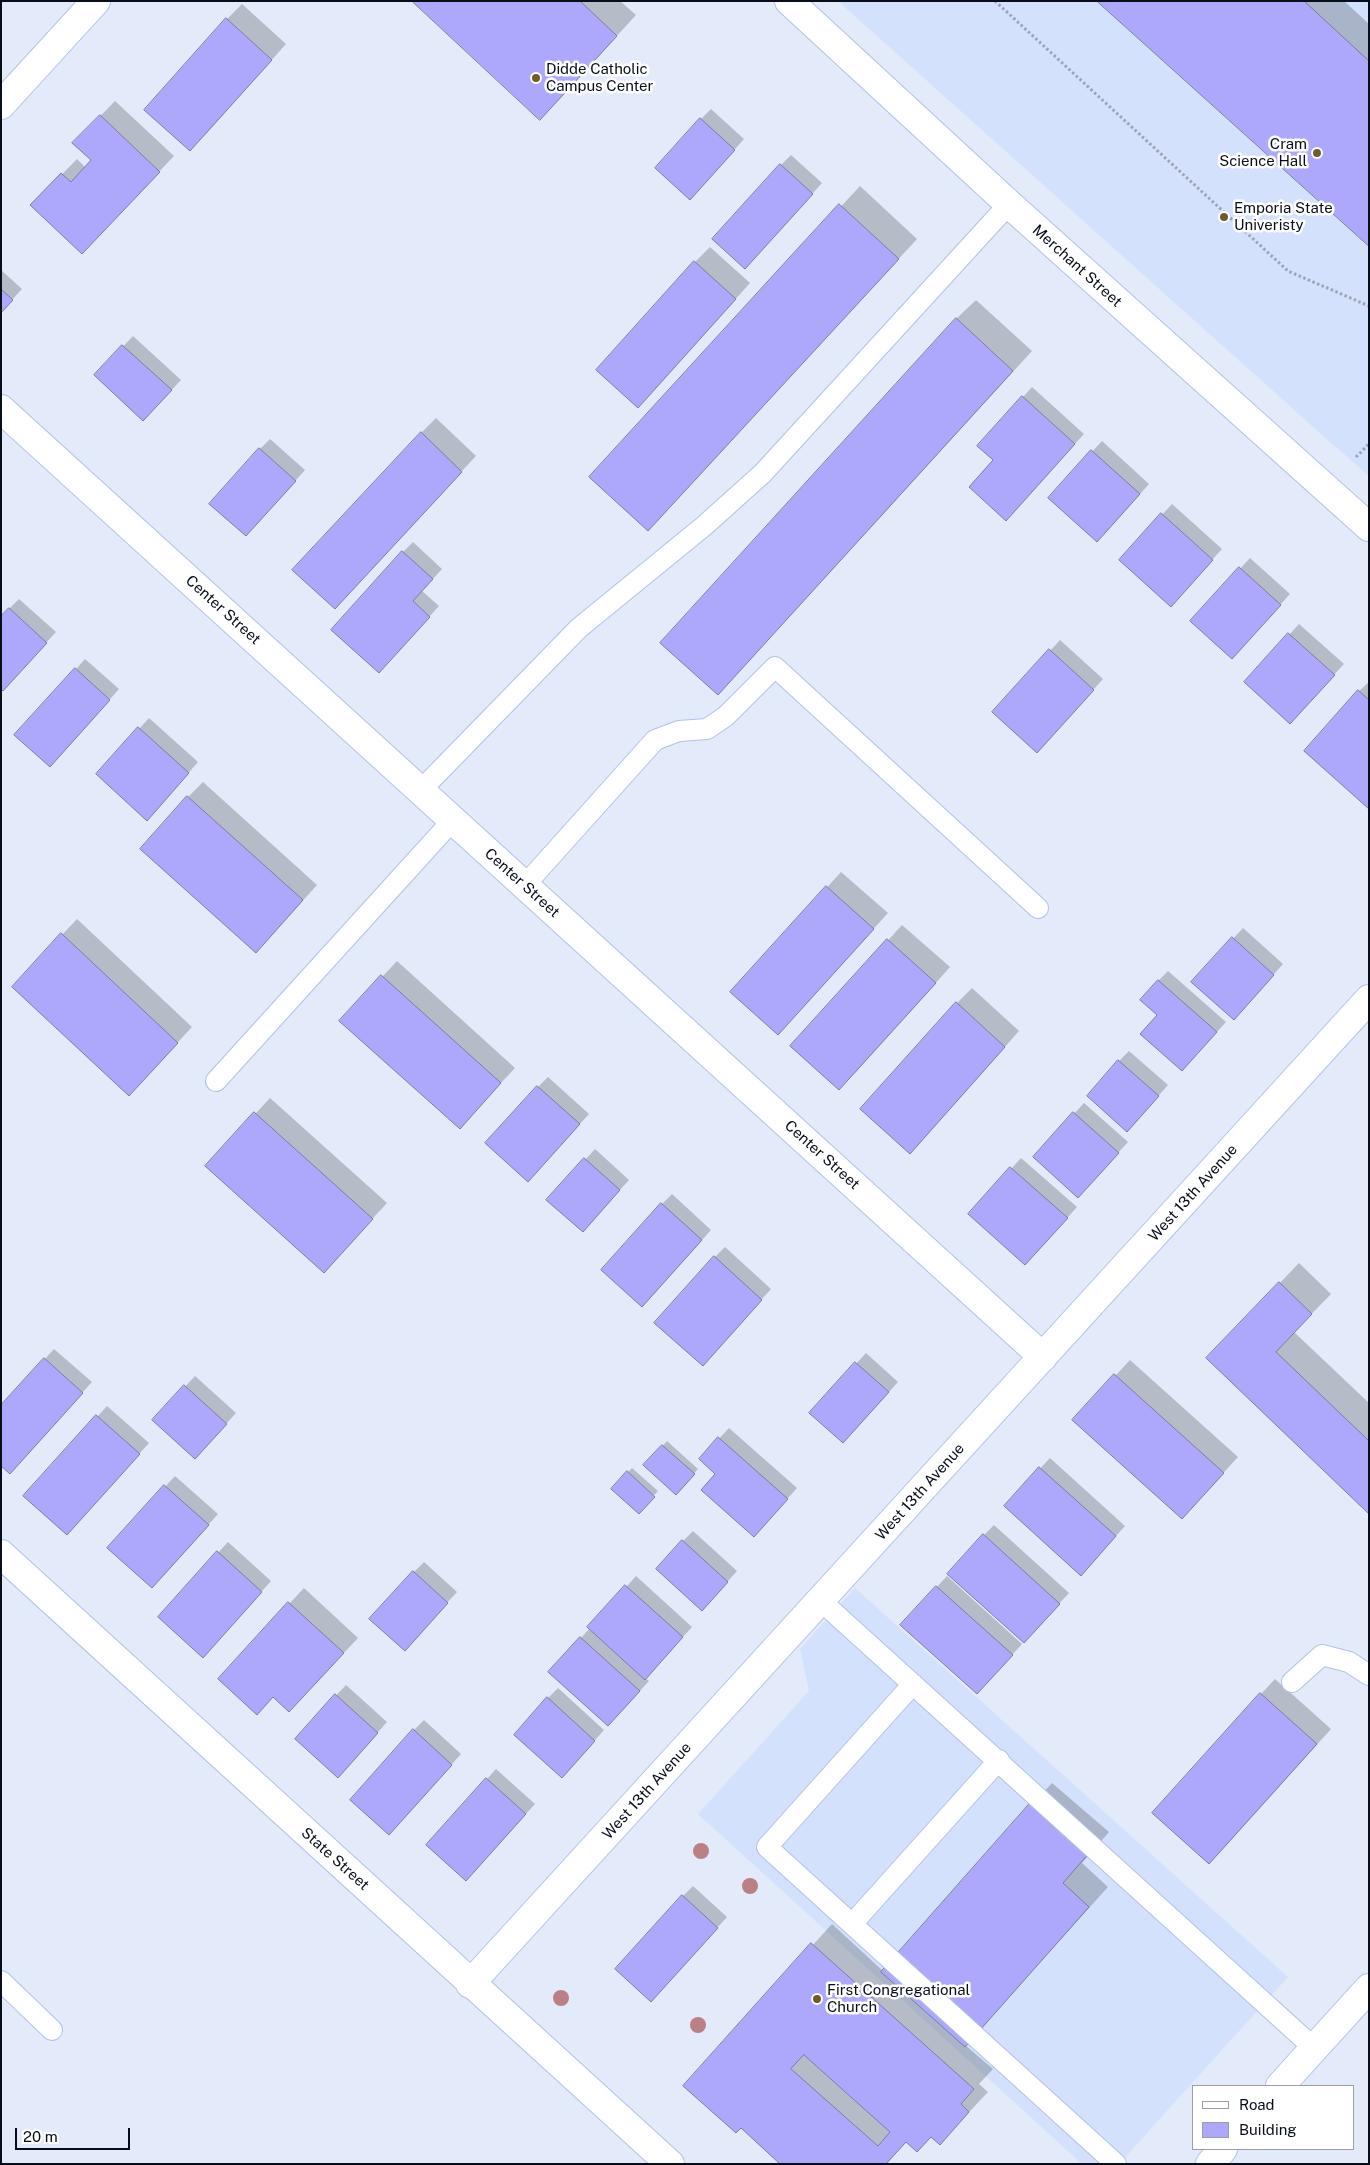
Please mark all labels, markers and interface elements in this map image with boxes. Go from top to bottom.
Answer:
place label: Didde Catholic Campus Center [546,60,653,95]
marker: Didde Catholic Campus Center [530,72,542,84]
place label: Cram Science Hall [1219,135,1307,170]
marker: Cram Science Hall [1311,147,1323,159]
place label: Emporia State Univeristy [1234,199,1333,234]
marker: Emporia State Univeristy [1218,211,1230,223]
street label: Merchant Street [1029,221,1125,311]
street label: Center Street [182,572,264,648]
street label: Center Street [481,845,563,921]
street label: Center Street [781,1117,863,1193]
street label: West 13th Avenue [1145,1141,1241,1245]
street label: West 13th Avenue [872,1440,968,1544]
street label: West 13th Avenue [599,1739,695,1843]
street label: State Street [297,1824,373,1894]
place label: First Congregational Church [827,1981,970,2016]
marker: First Congregational Church [811,1993,823,2005]
legend [1192,2085,1355,2150]
text: Road [1239,2096,1275,2113]
scale bar [18,2118,132,2150]
text: Building [1239,2121,1297,2138]
text: 20 m [23,2128,58,2145]

